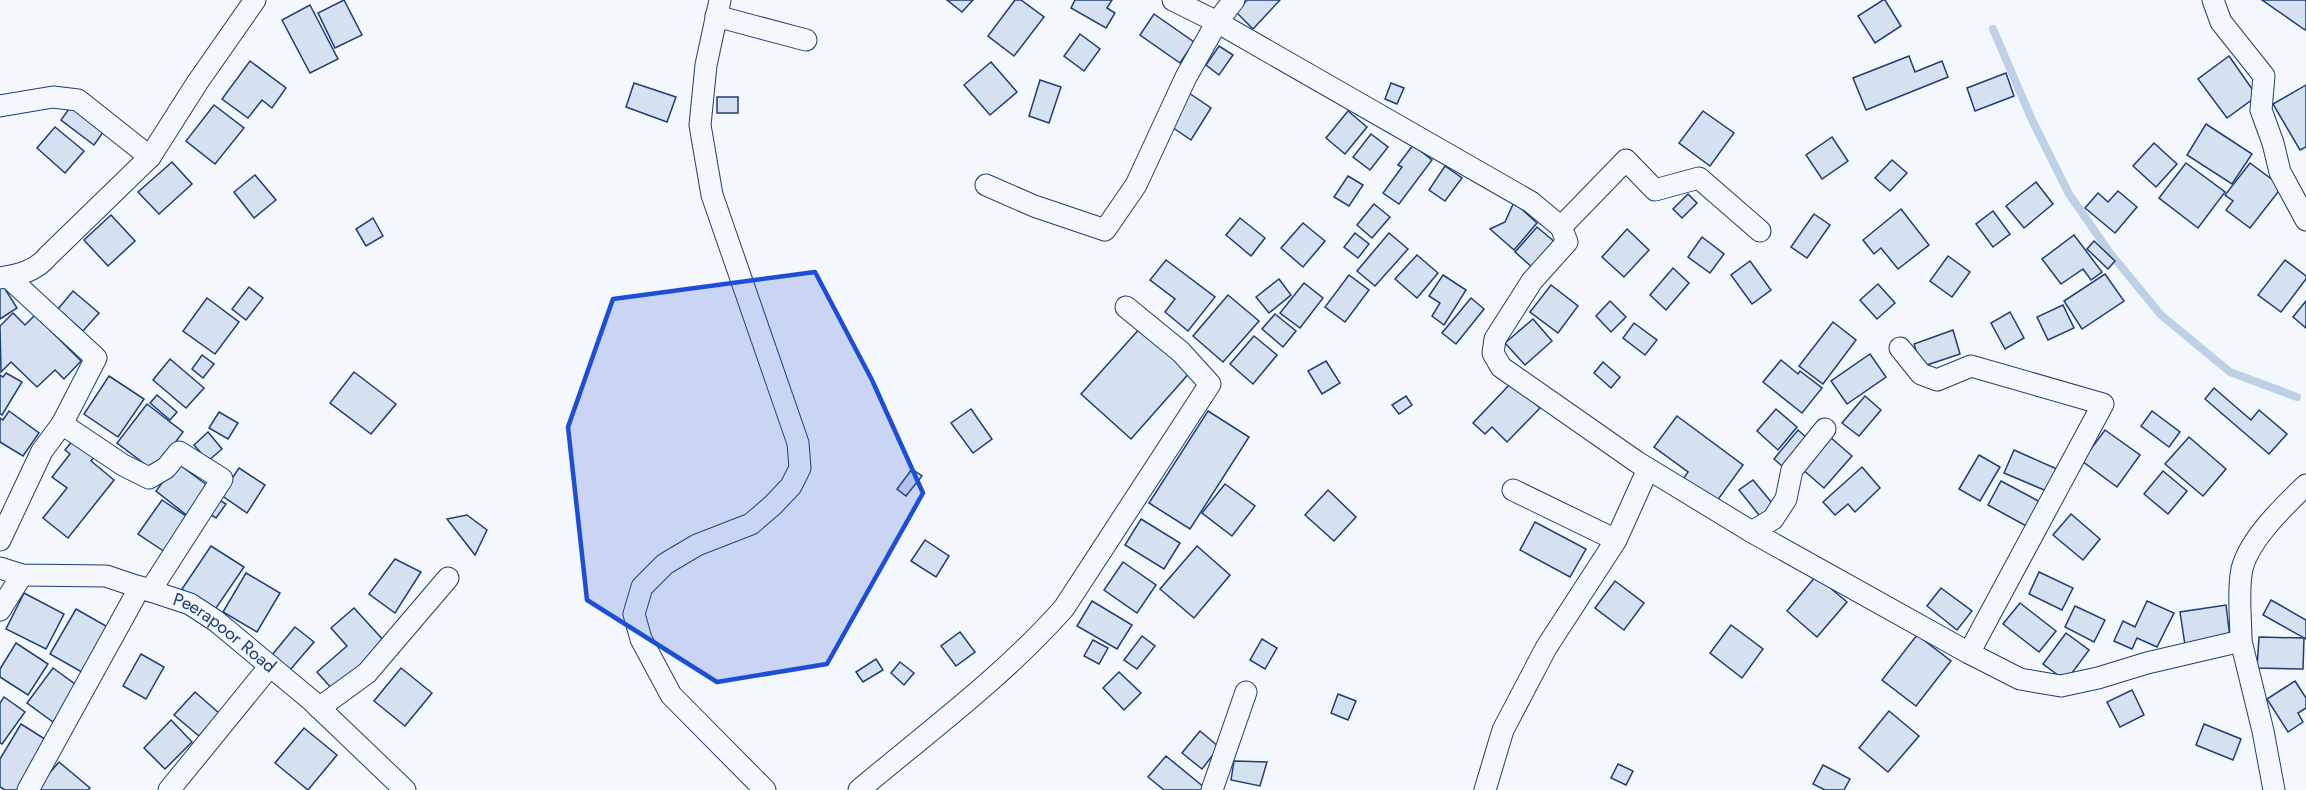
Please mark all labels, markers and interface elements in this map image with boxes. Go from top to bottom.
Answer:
street label: Peerapoor Road [170,586,282,679]

